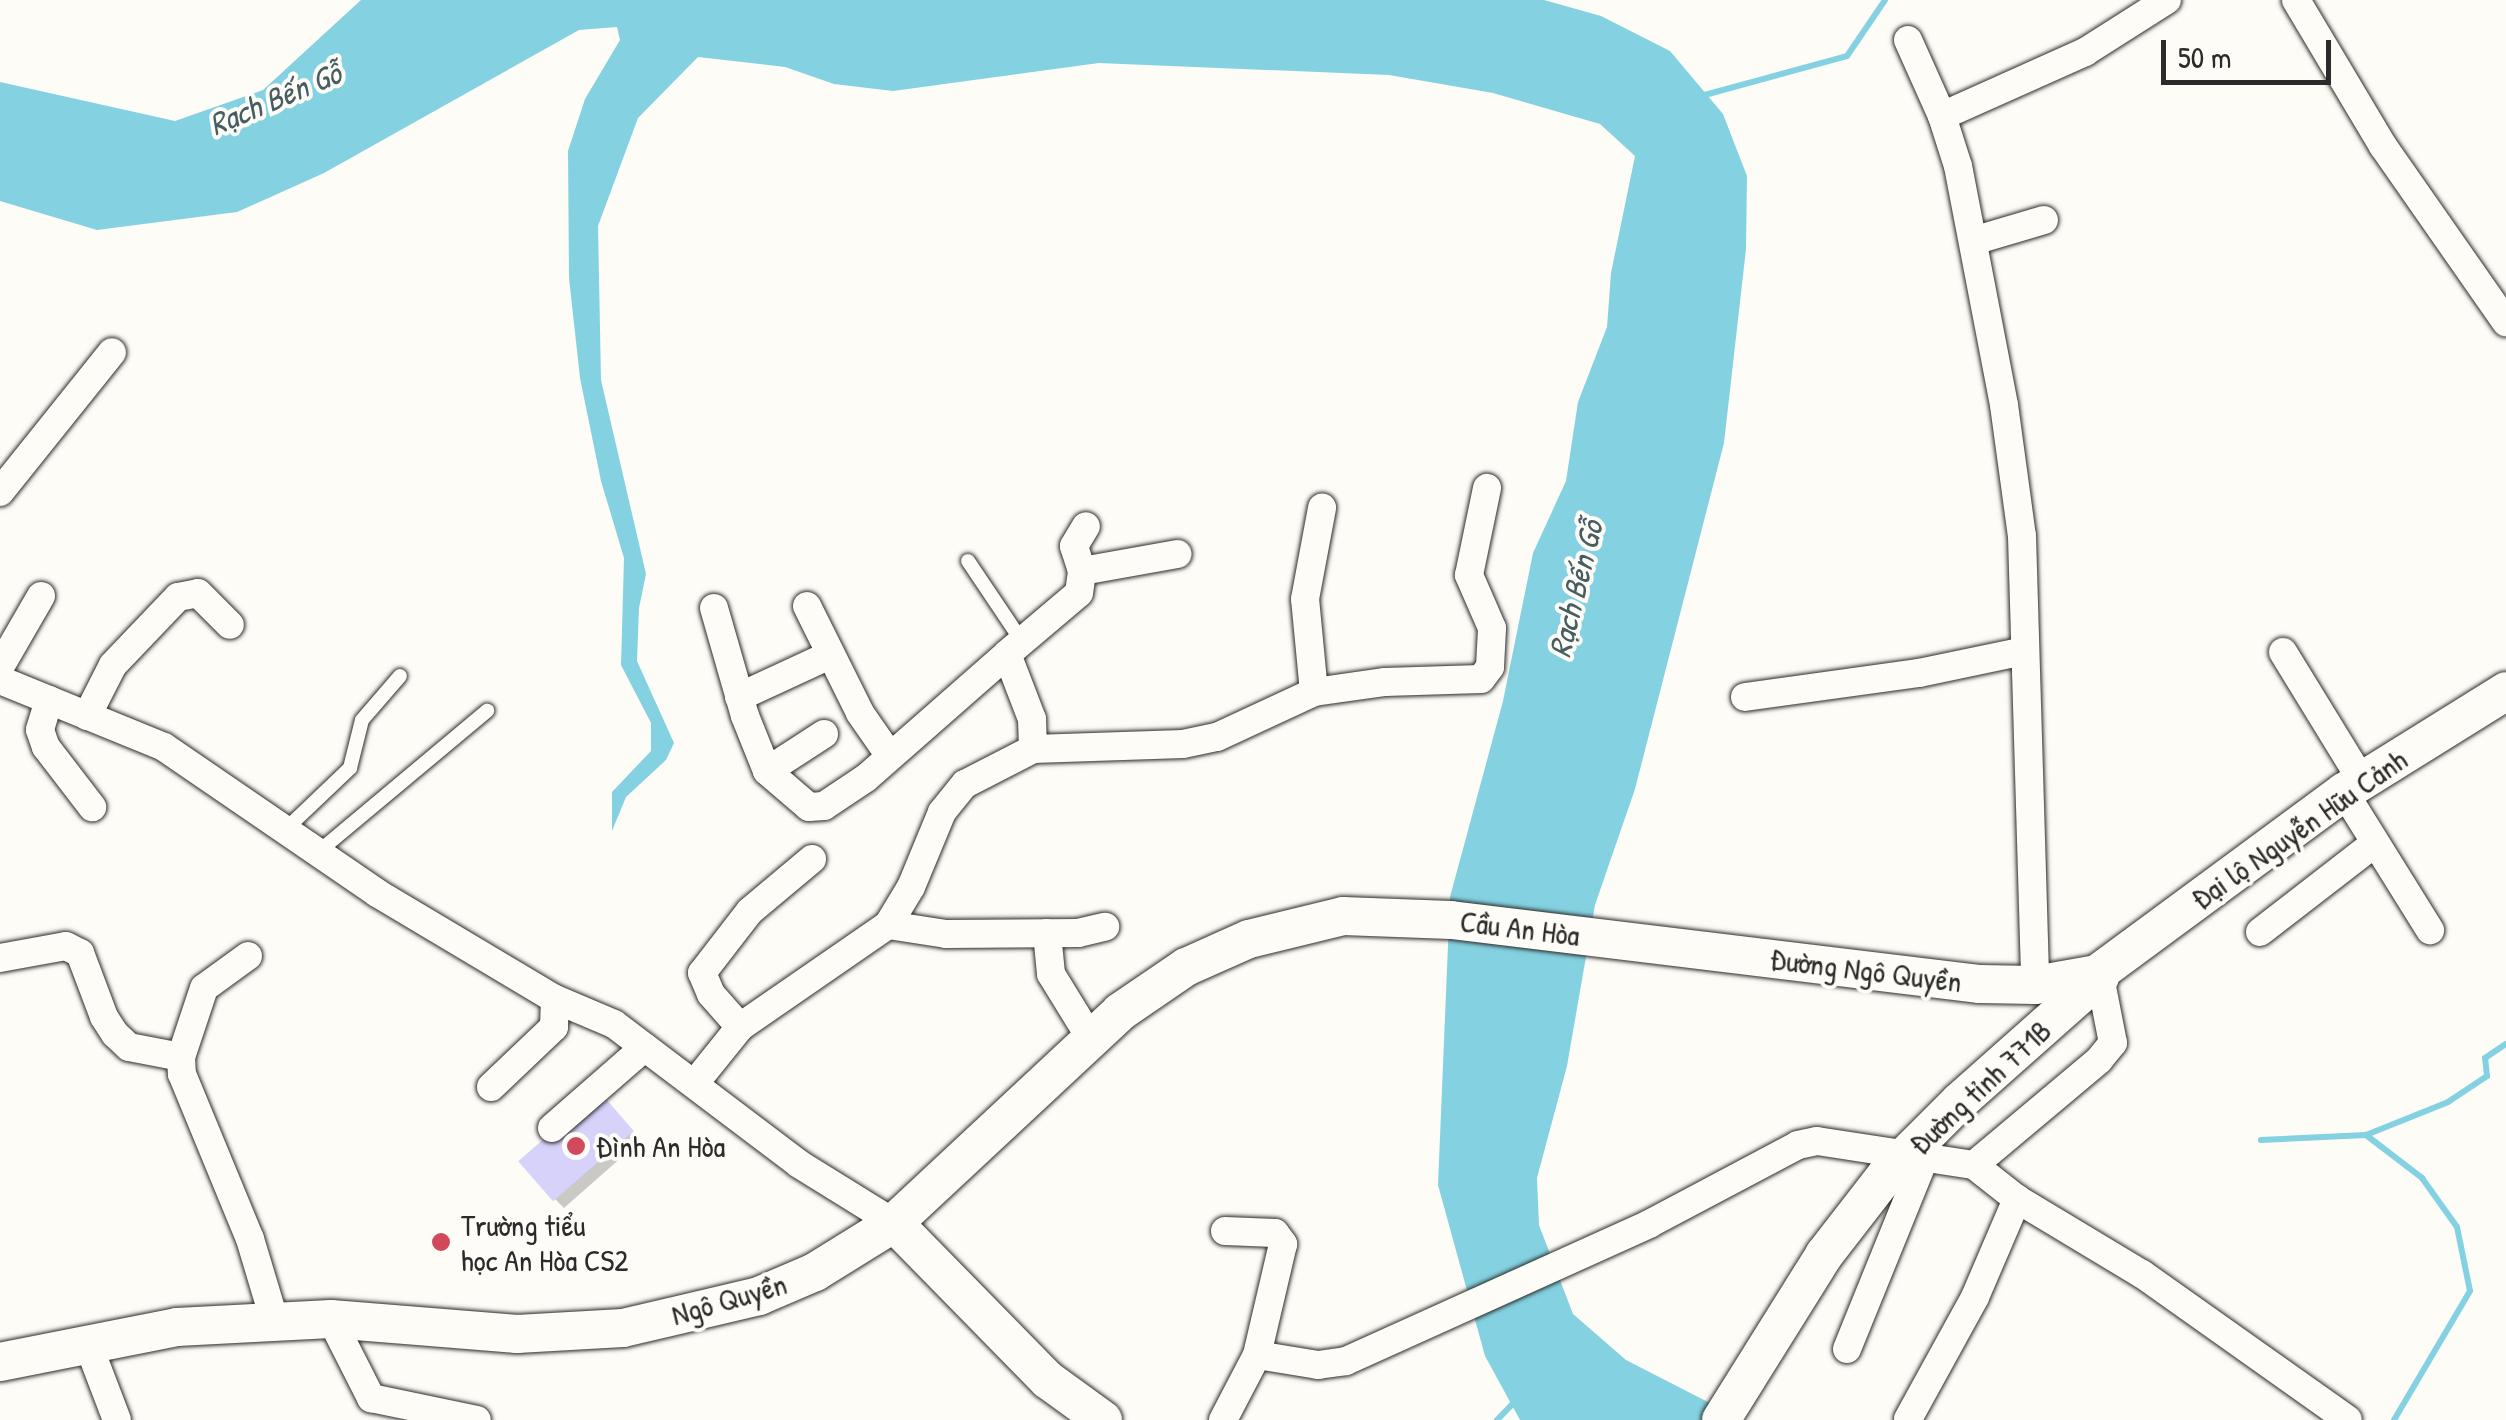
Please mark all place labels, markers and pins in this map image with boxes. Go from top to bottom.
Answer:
place label: Đình An Hòa [596,1128,725,1164]
marker: Đình An Hòa [565,1135,587,1157]
place label: Trường tiểu học An Hòa CS2 [461,1207,628,1278]
marker: Trường tiểu học An Hòa CS2 [430,1231,452,1253]

